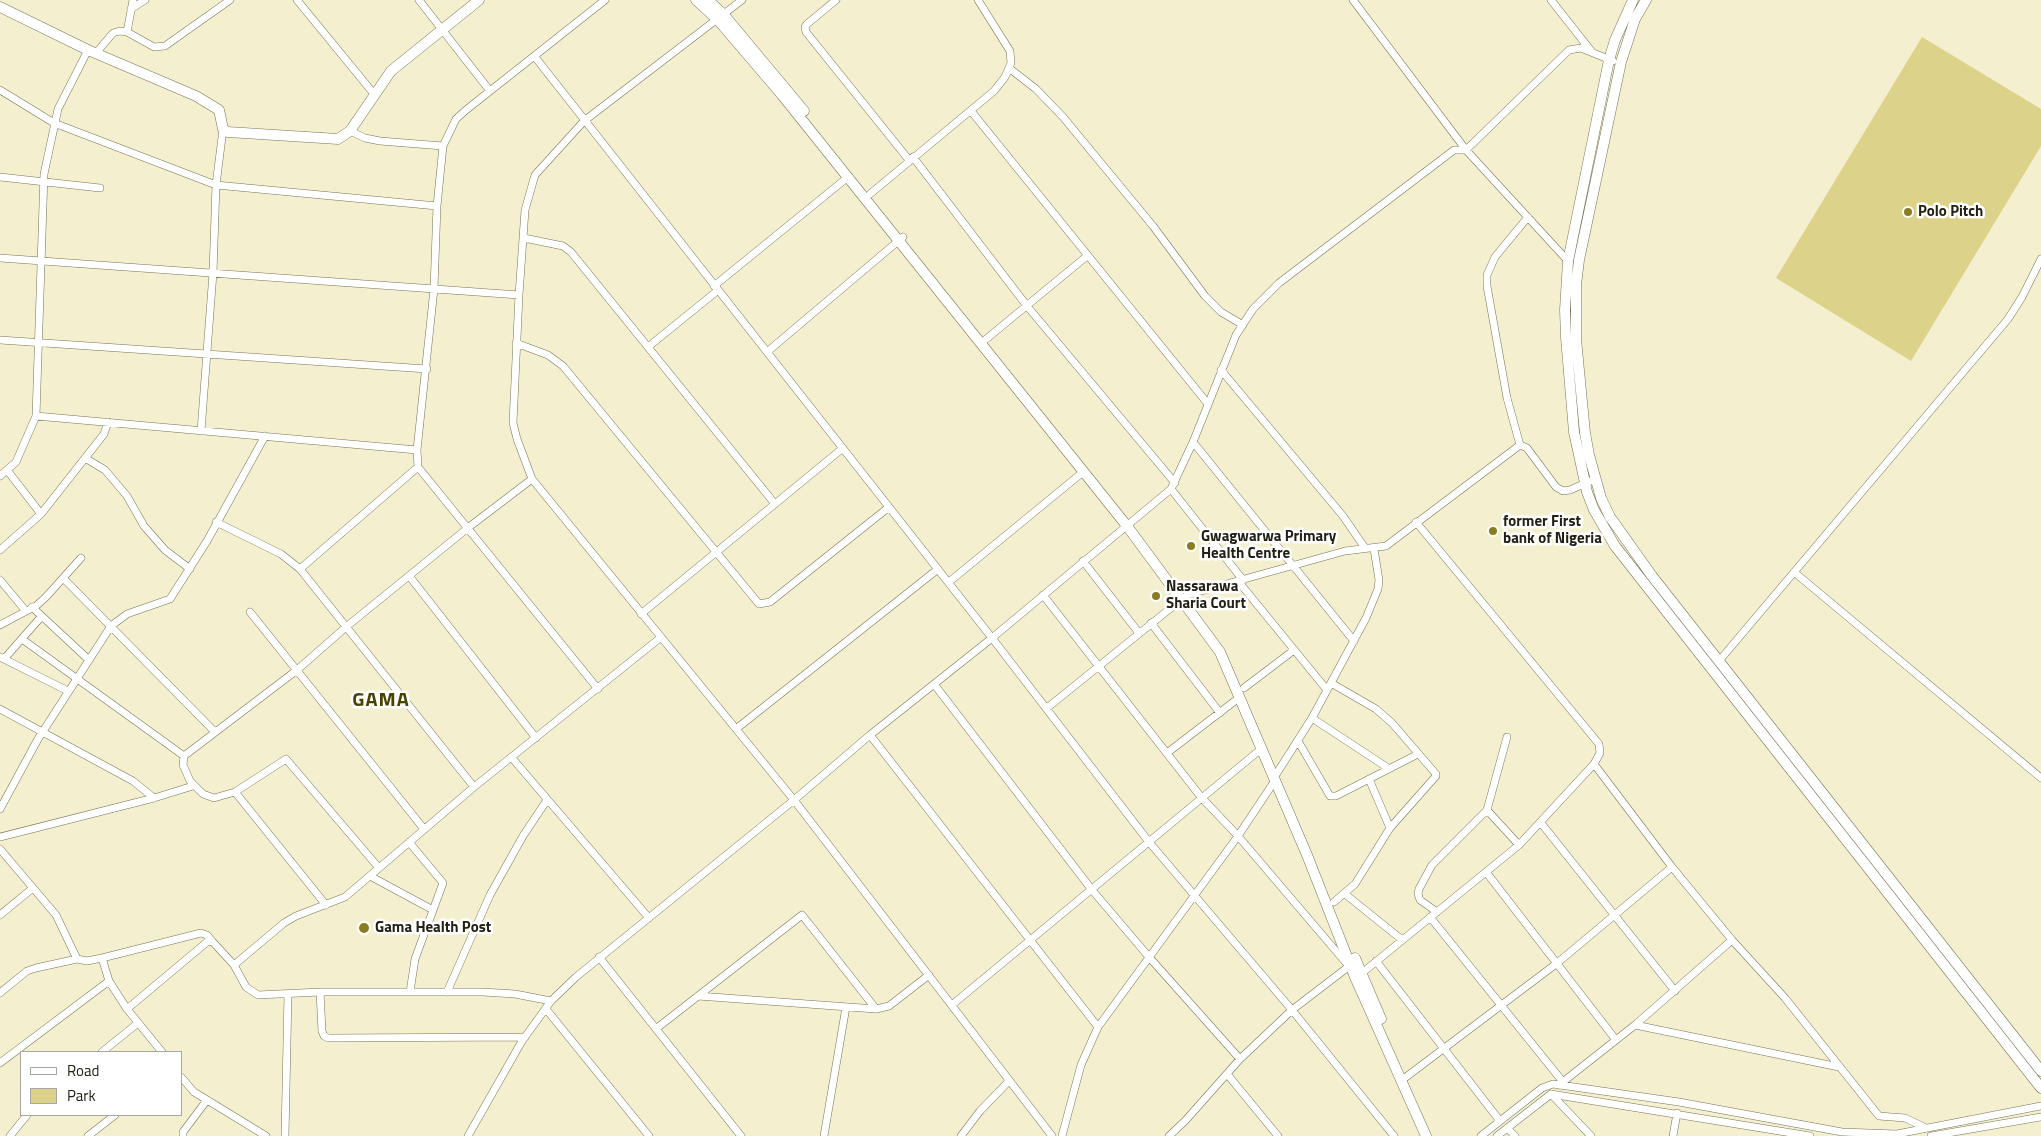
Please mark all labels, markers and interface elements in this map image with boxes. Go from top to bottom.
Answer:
place label: Polo Pitch [1918,203,1983,221]
marker: Polo Pitch [1902,206,1914,218]
place label: former First bank of Nigeria [1503,513,1602,548]
marker: former First bank of Nigeria [1487,525,1499,537]
place label: Gwagwarwa Primary Health Centre [1201,528,1336,563]
marker: Gwagwarwa Primary Health Centre [1185,540,1197,552]
place label: Nassarawa Sharia Court [1166,578,1246,613]
marker: Nassarawa Sharia Court [1150,590,1162,602]
district label: GAMA [352,689,410,713]
place label: Gama Health Post [375,919,491,937]
marker: Gama Health Post [357,921,371,935]
legend [20,1051,182,1116]
text: Road [67,1059,99,1082]
text: Park [67,1084,96,1107]

